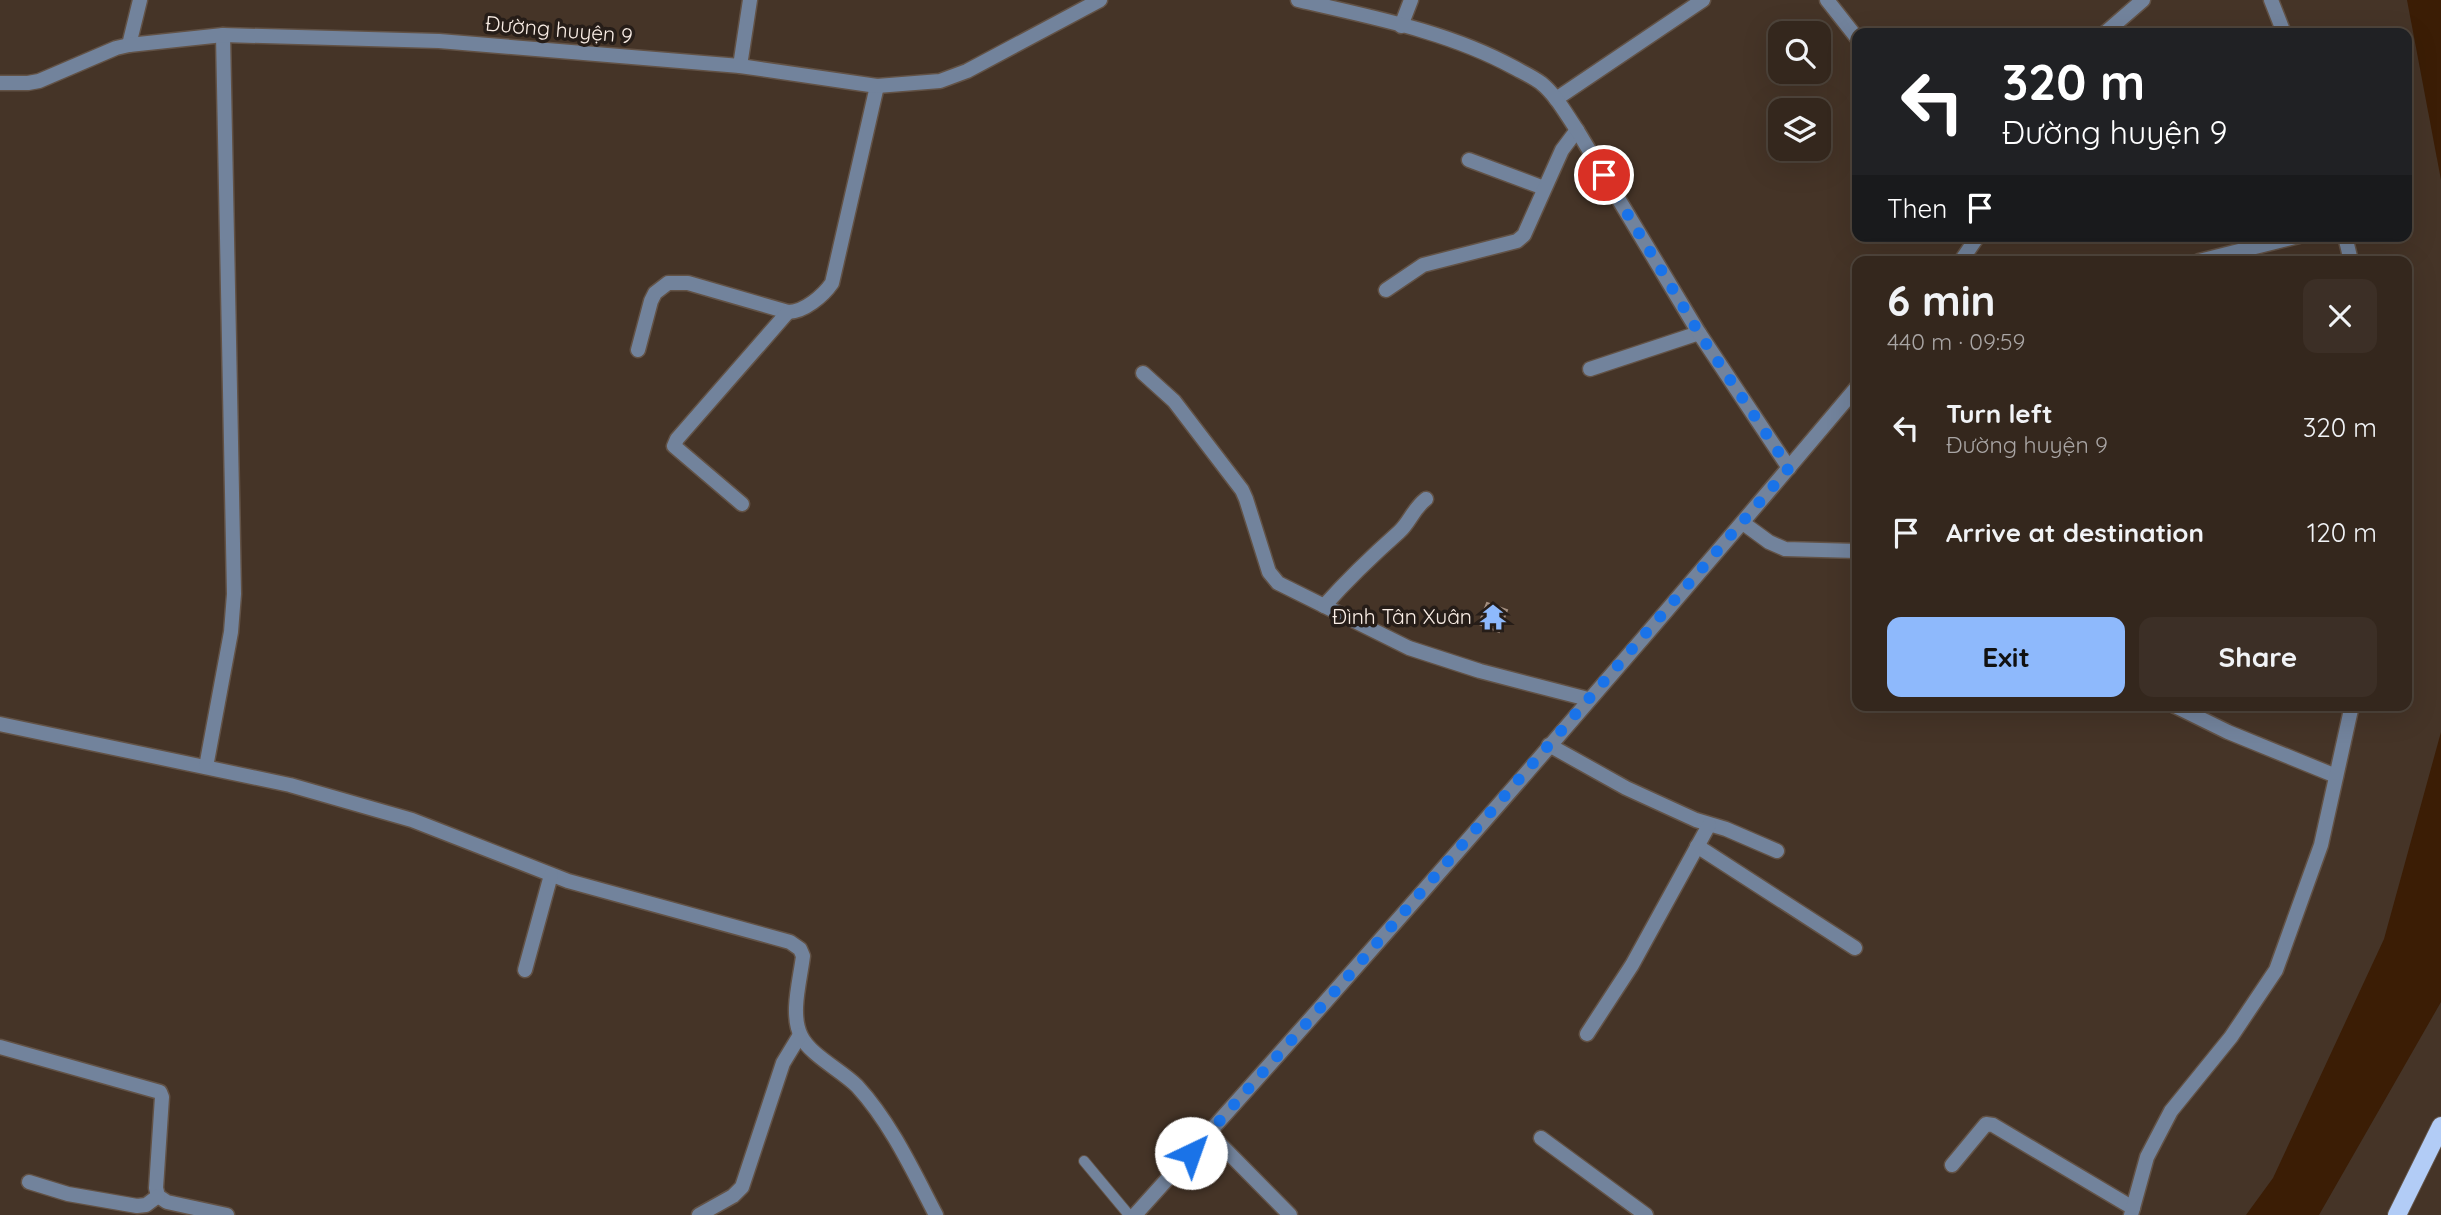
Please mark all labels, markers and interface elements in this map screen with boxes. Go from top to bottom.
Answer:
street label: Đường huyện 9 [484,10,634,48]
map controls [1768,21,1831,161]
button: search [1768,21,1831,84]
text: 320 m [2002,51,2145,112]
icon: left [1887,56,1978,147]
button: layers [1768,98,1831,161]
text: Đường huyện 9 [2002,112,2227,152]
pin [1574,145,1634,205]
icon: arrive [1585,156,1623,194]
icon: arrive [1961,189,1999,227]
text: Then [1887,192,1947,225]
text: 6 min [1887,274,1996,327]
button: close [2303,279,2377,353]
text: 440 m · 09:59 [1887,327,2025,356]
text: Turn left [1946,397,2053,430]
icon: left [1887,409,1925,447]
text: 320 m [2303,411,2377,444]
text: Đường huyện 9 [1946,430,2108,459]
icon: arrive [1887,514,1925,552]
text: Arrive at destination [1946,516,2204,549]
text: 120 m [2307,516,2377,549]
temple icon: Đình Tân Xuân [1478,602,1508,632]
place label: Đình Tân Xuân [1332,603,1472,629]
button: Exit [1887,617,2125,697]
button: Share [2139,617,2377,697]
position arrow [1154,1116,1228,1190]

